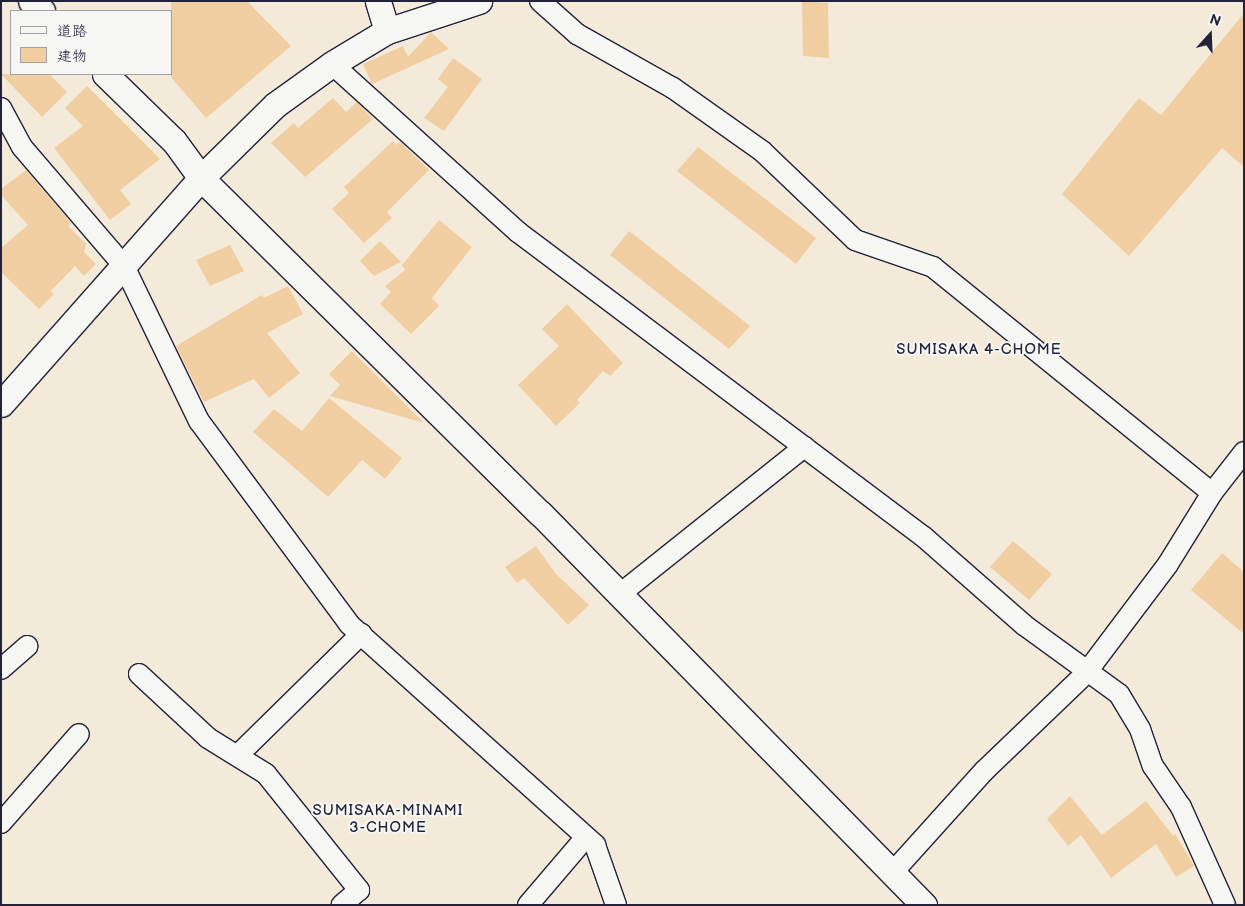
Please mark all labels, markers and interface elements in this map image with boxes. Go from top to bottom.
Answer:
legend [10,10,172,75]
north arrow [1185,10,1235,60]
text: N [1207,11,1223,30]
text: 道路 [57,22,87,41]
text: 建物 [57,47,87,66]
district label: SUMISAKA 4-CHOME [894,341,1064,359]
district label: SUMISAKA-MINAMI 3-CHOME [311,801,465,836]

